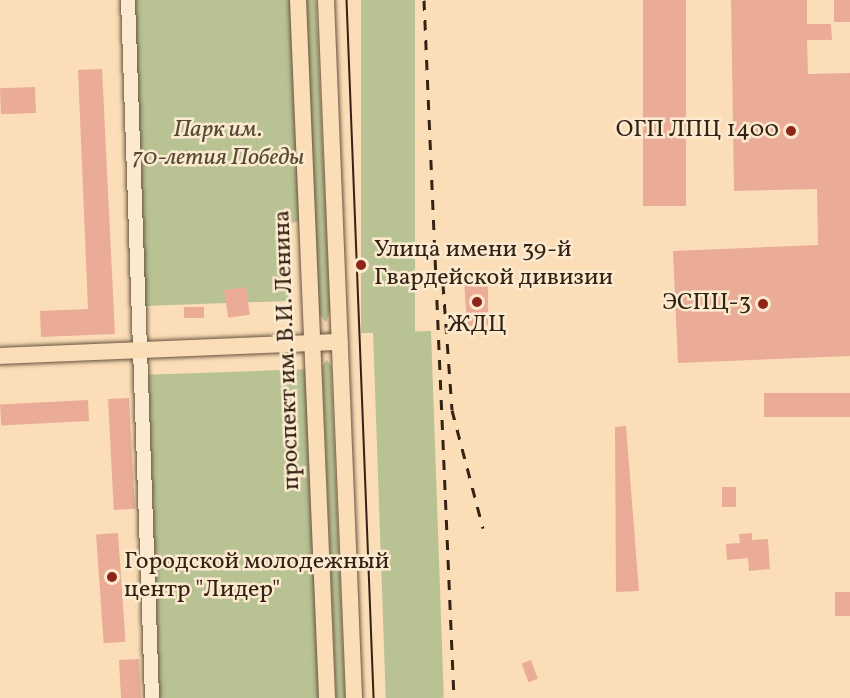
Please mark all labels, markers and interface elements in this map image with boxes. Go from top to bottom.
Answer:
park label: Парк им. 70-летия Победы [132,117,304,173]
place label: ОГП ЛПЦ 1400 [616,117,779,145]
marker: ОГП ЛПЦ 1400 [784,124,798,138]
street label: проспект им. В.И. Ленина [269,209,307,491]
place label: Улица имени 39-й Гвардейской дивизии [374,237,613,293]
marker: Улица имени 39-й Гвардейской дивизии [352,256,370,274]
place label: ЭСПЦ-3 [662,290,751,318]
marker: ЖДЦ [470,295,484,309]
marker: ЭСПЦ-3 [756,297,770,311]
place label: ЖДЦ [447,312,507,340]
place label: Городской молодежный центр "Лидер" [124,549,389,605]
marker: Городской молодежный центр "Лидер" [105,570,119,584]

